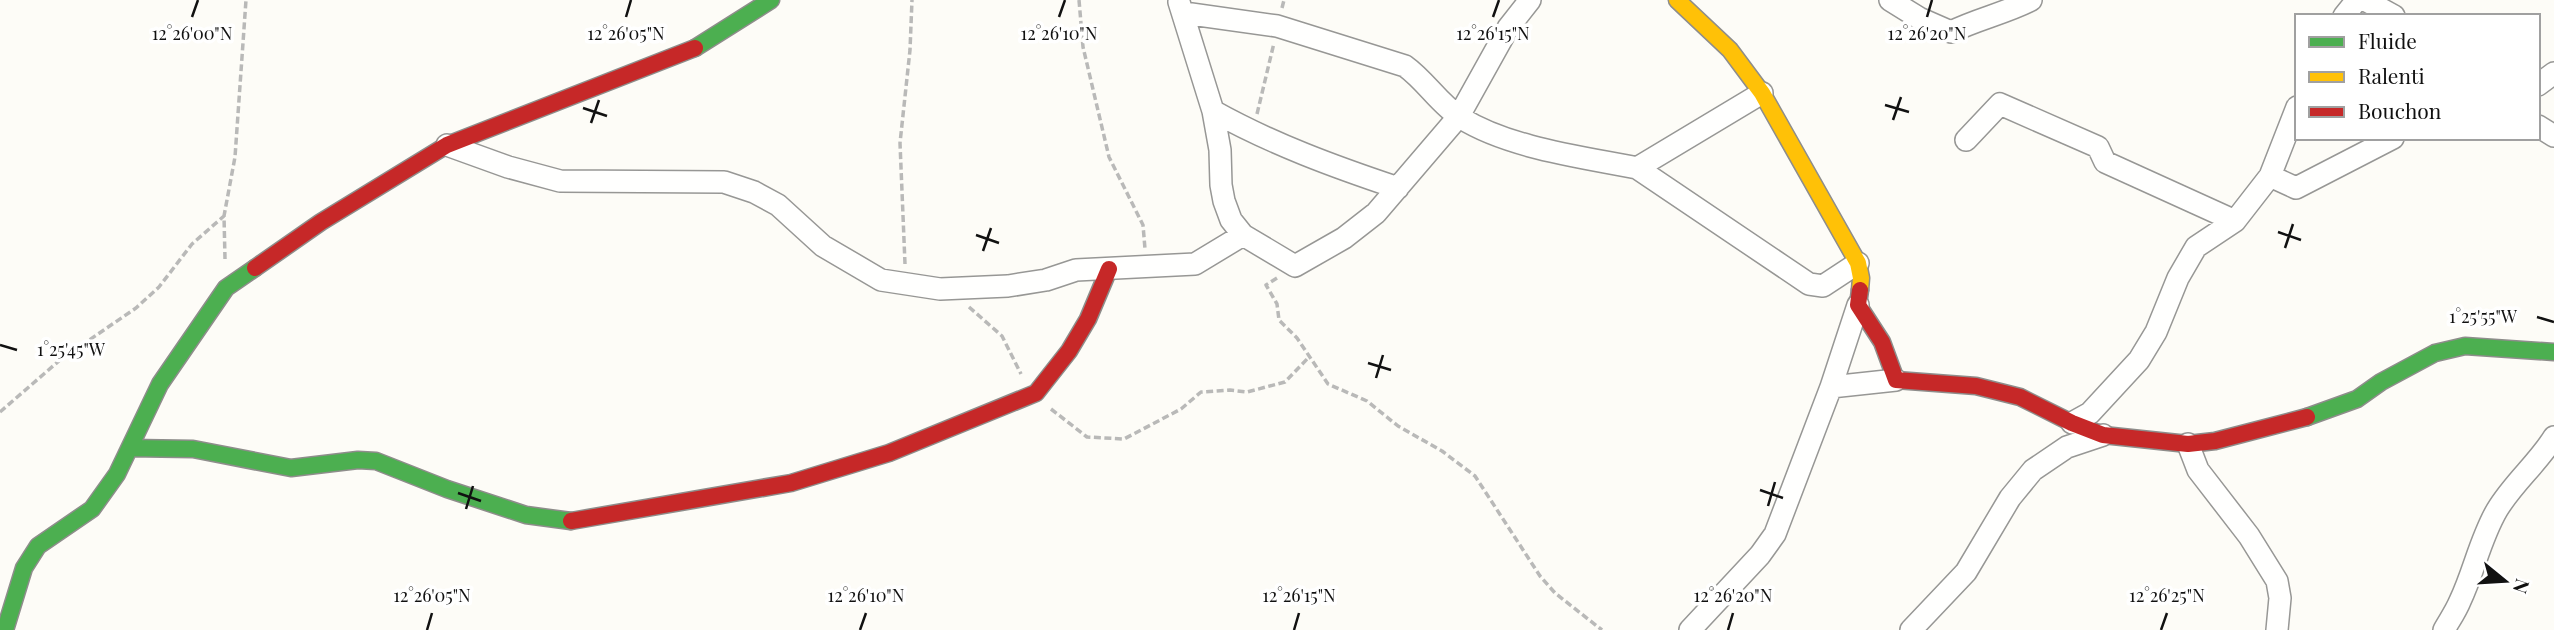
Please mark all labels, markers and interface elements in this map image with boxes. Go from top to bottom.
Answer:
legend [2295,14,2540,140]
text: 12°26'00"N [152,21,233,45]
text: 12°26'05"N [587,21,665,45]
text: 12°26'10"N [1021,21,1098,45]
text: 12°26'15"N [1456,21,1530,45]
text: 12°26'20"N [1888,21,1967,45]
text: Fluide [2358,26,2417,54]
text: Ralenti [2358,61,2425,89]
text: Bouchon [2358,96,2442,124]
text: 1°25'55"W [2449,304,2518,328]
text: 1°25'45"W [37,337,106,361]
north arrow [2470,546,2540,616]
text: N [2508,576,2537,597]
text: 12°26'05"N [393,583,471,607]
text: 12°26'10"N [828,583,905,607]
text: 12°26'15"N [1262,583,1336,607]
text: 12°26'20"N [1694,583,1773,607]
text: 12°26'25"N [2129,583,2205,607]

